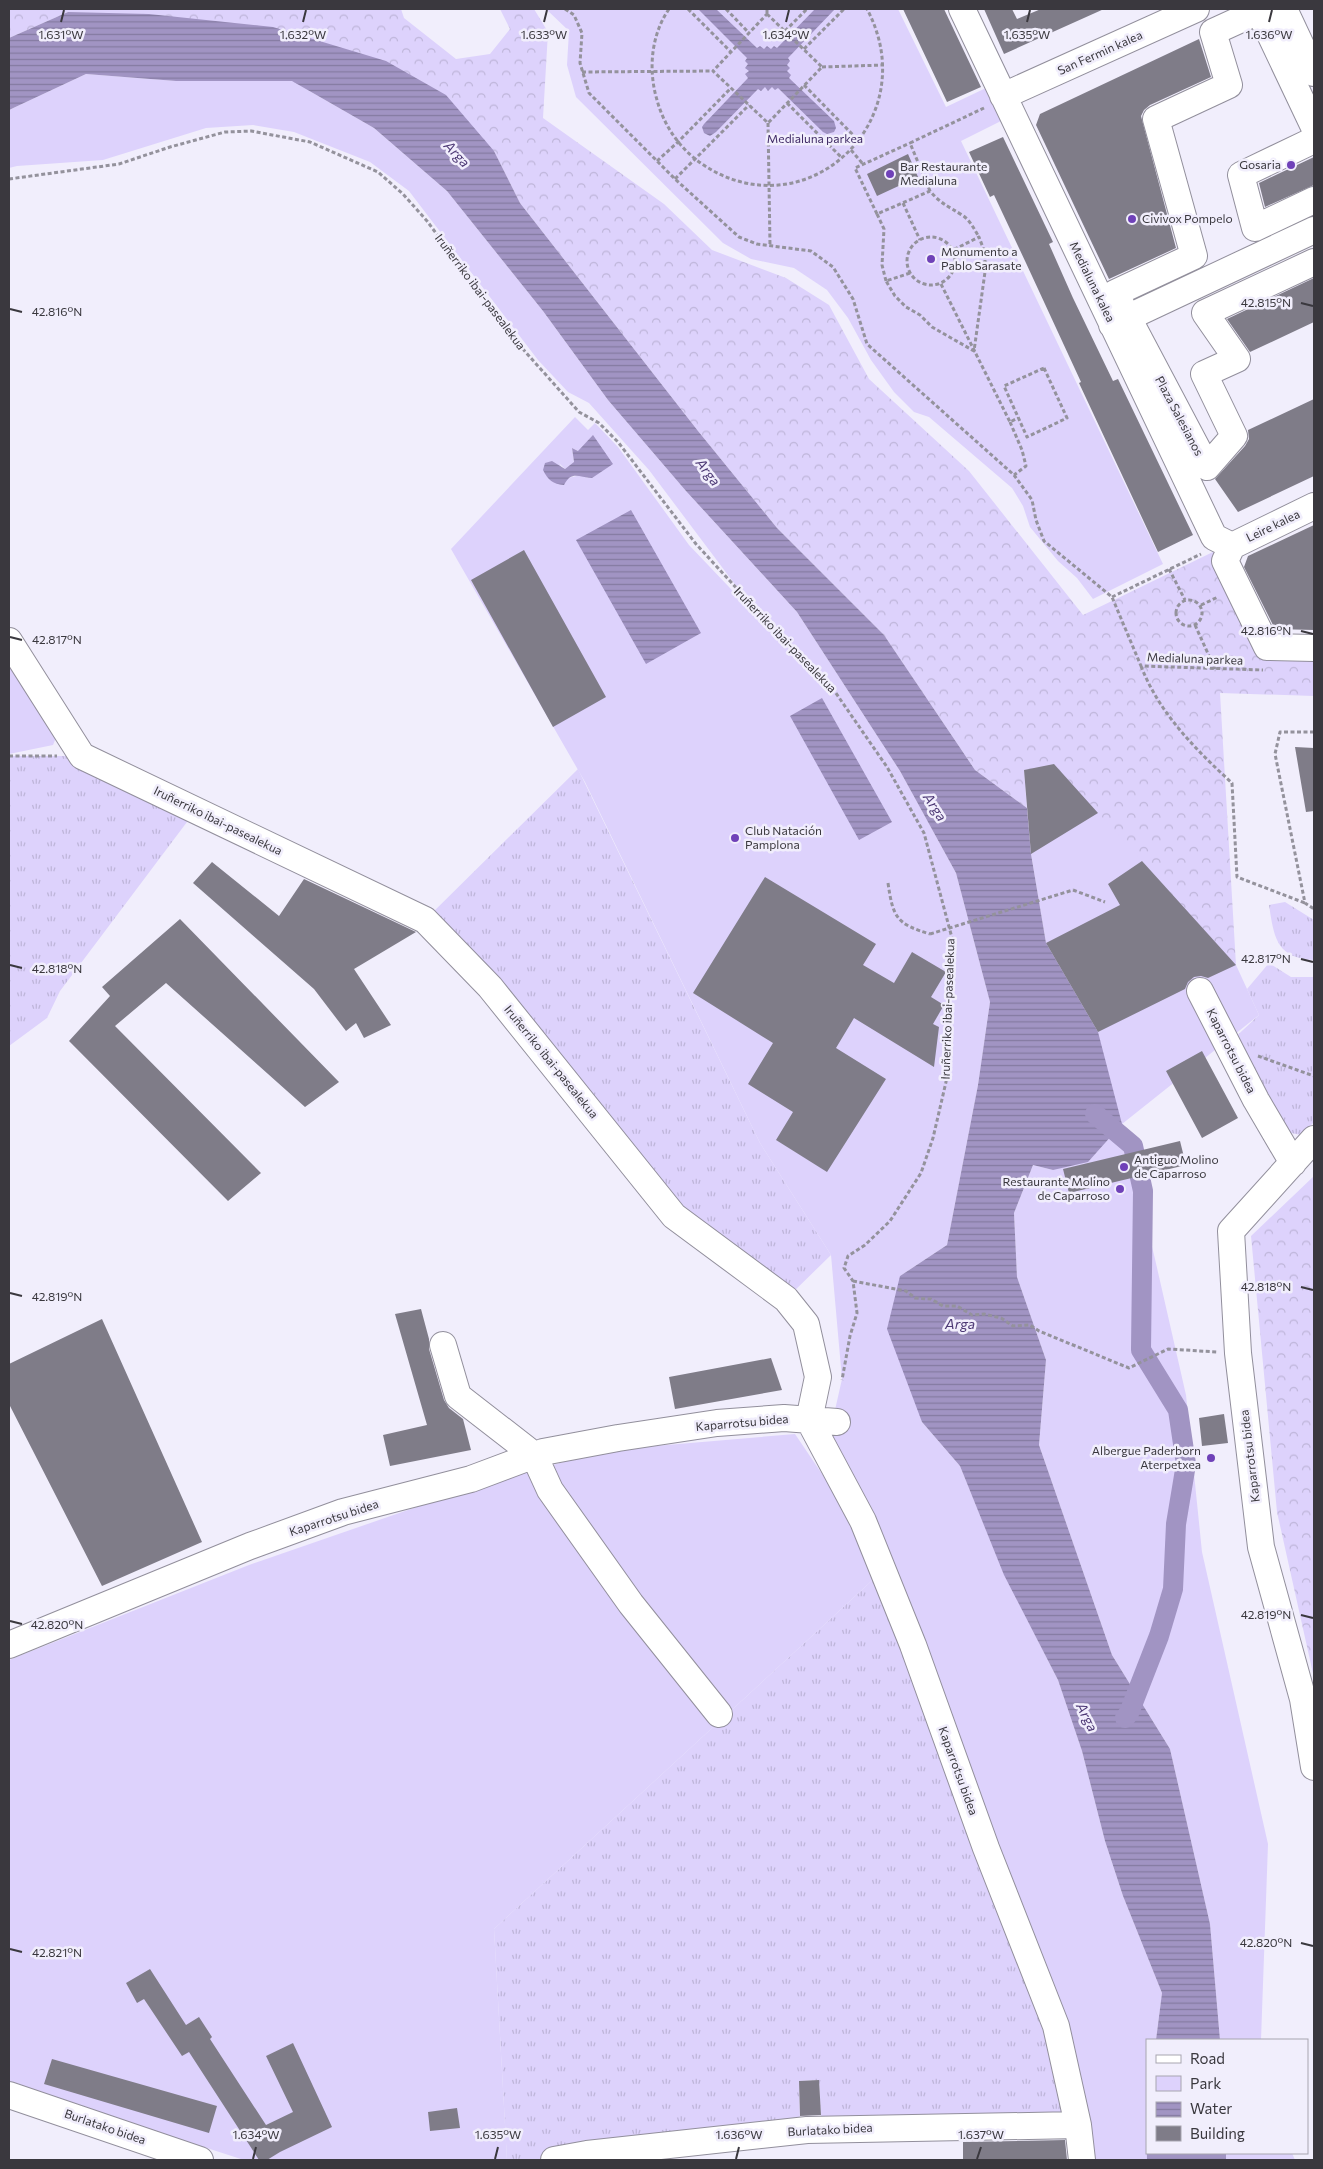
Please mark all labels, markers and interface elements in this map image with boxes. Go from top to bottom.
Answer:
text: 1.631°W [39,27,83,41]
text: 1.632°W [280,27,326,41]
text: 1.633°W [521,27,567,41]
text: 1.634°W [763,27,809,41]
text: 1.635°W [1004,27,1050,41]
street label: San Fermin kalea [1055,27,1144,77]
text: 1.636°W [1246,27,1293,41]
park label: Medialuna parkea [767,131,863,145]
water label: Arga [440,136,474,170]
place label: Gosaria [1239,157,1281,171]
place label: Bar Restaurante Medialuna [900,159,987,187]
marker: Gosaria [1285,159,1297,171]
marker: Bar Restaurante Medialuna [884,168,896,180]
place label: Civivox Pompelo [1142,211,1233,225]
marker: Civivox Pompelo [1126,213,1138,225]
street label: Iruñerriko ibai-pasealekua [433,231,529,352]
street label: Medialuna kalea [1067,239,1118,324]
place label: Monumento a Pablo Sarasate [941,244,1022,272]
marker: Monumento a Pablo Sarasate [925,253,937,265]
text: 42.815°N [1241,295,1291,309]
text: 42.816°N [32,304,82,318]
street label: Plaza Salesianos [1153,373,1207,458]
water label: Arga [692,454,724,489]
street label: Leire kalea [1243,506,1302,544]
street label: Iruñerriko ibai-pasealekua [732,584,840,695]
text: 42.816°N [1241,623,1291,637]
text: 42.817°N [32,632,82,646]
street label: Medialuna parkea [1147,649,1243,667]
street label: Iruñerriko ibai-pasealekua [152,783,285,857]
water label: Arga [920,789,951,824]
place label: Club Natación Pamplona [745,823,822,851]
marker: Club Natación Pamplona [729,832,741,844]
street label: Iruñerriko ibai-pasealekua [938,938,956,1080]
text: 42.817°N [1241,951,1291,965]
text: 42.818°N [32,961,82,975]
street label: Iruñerriko ibai-pasealekua [502,1002,602,1121]
street label: Kaparrotsu bidea [1204,1006,1259,1095]
place label: Antiguo Molino de Caparroso [1134,1152,1219,1180]
marker: Antiguo Molino de Caparroso [1118,1161,1130,1173]
place label: Restaurante Molino de Caparroso [1003,1174,1110,1202]
marker: Restaurante Molino de Caparroso [1114,1183,1126,1195]
text: 42.818°N [1241,1279,1291,1293]
text: 42.819°N [32,1289,82,1303]
water label: Arga [944,1315,975,1332]
street label: Kaparrotsu bidea [1236,1409,1262,1503]
street label: Kaparrotsu bidea [695,1411,789,1433]
place label: Albergue Paderborn Aterpetxea [1092,1443,1201,1471]
marker: Albergue Paderborn Aterpetxea [1205,1452,1217,1464]
street label: Kaparrotsu bidea [287,1496,380,1538]
text: 42.819°N [1241,1607,1291,1621]
text: 42.820°N [31,1617,83,1631]
water label: Arga [1073,1699,1102,1734]
street label: Kaparrotsu bidea [936,1724,981,1817]
text: 42.820°N [1240,1935,1292,1949]
text: 42.821°N [32,1945,82,1959]
legend [1146,2039,1308,2154]
text: Road [1190,2049,1225,2067]
text: Park [1190,2074,1221,2092]
text: Water [1190,2099,1232,2117]
street label: Burlatako bidea [63,2106,148,2147]
street label: Burlatako bidea [787,2120,873,2138]
text: Building [1190,2124,1245,2142]
text: 1.634°W [233,2127,279,2141]
text: 1.635°W [475,2127,521,2141]
text: 1.636°W [716,2127,763,2141]
text: 1.637°W [958,2127,1004,2141]

